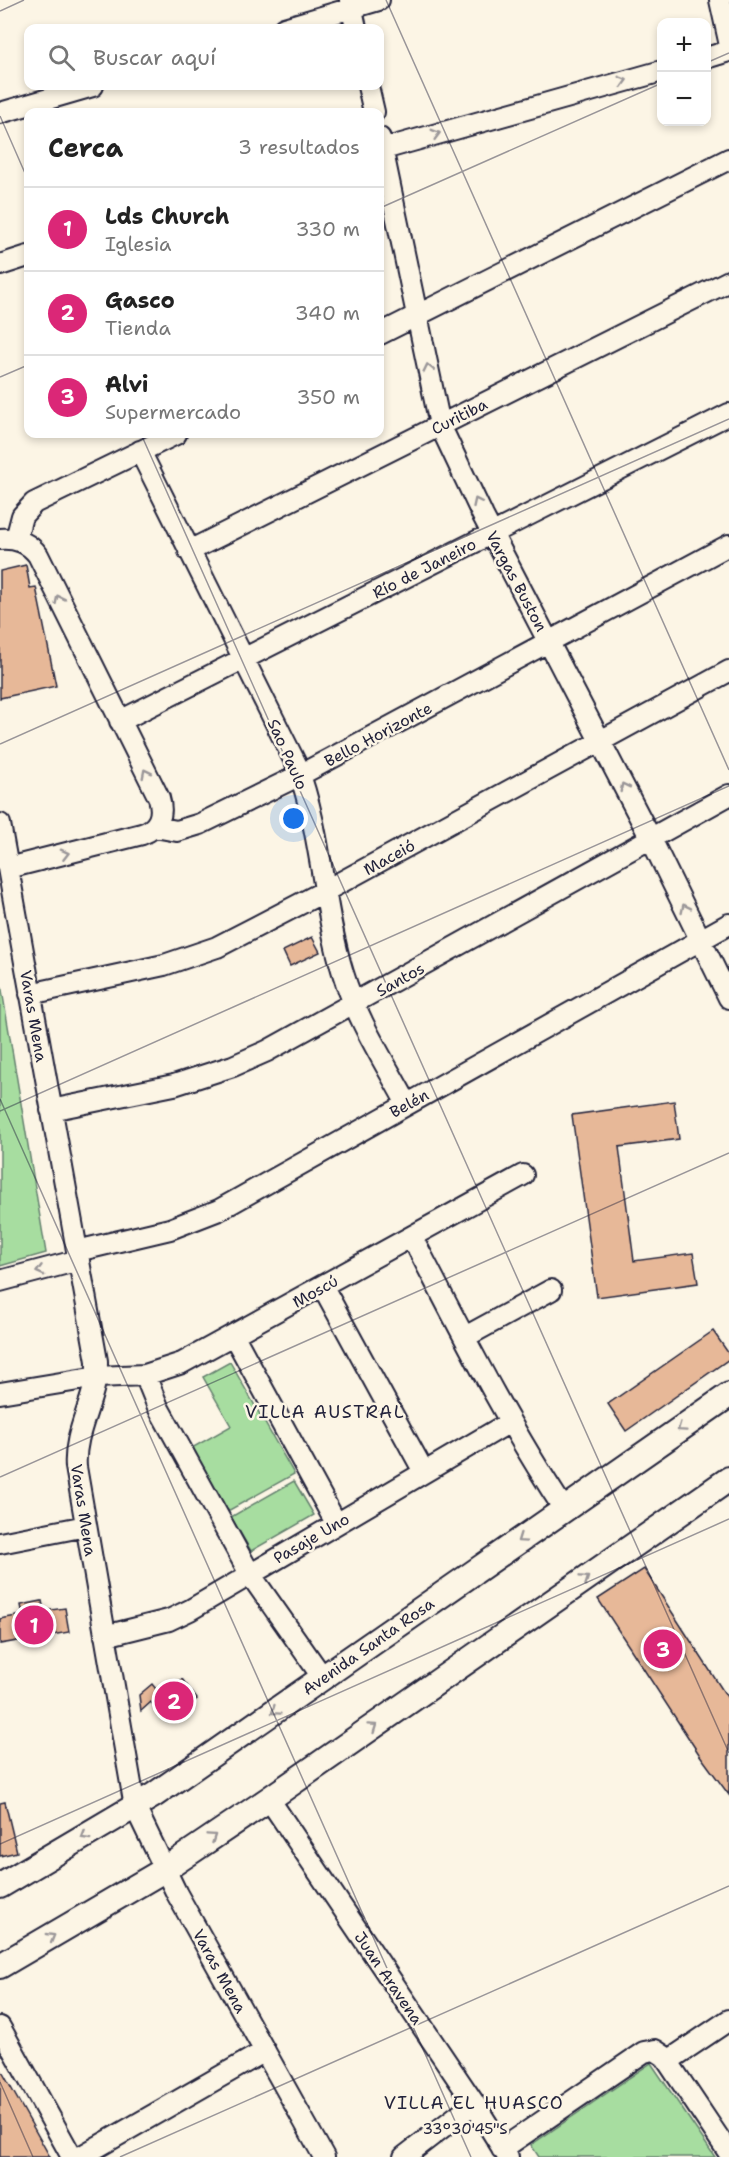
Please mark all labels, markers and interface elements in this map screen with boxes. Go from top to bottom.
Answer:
map controls [657,18,711,126]
button: + [657,18,711,72]
search box [24,24,384,90]
icon: search [45,41,78,74]
text: Buscar aquí [93,43,216,72]
button: − [657,72,711,126]
one-way arrow [618,76,628,88]
one-way arrow [431,129,441,142]
text: Cerca [48,130,123,165]
text: 3 resultados [238,134,360,160]
text: Lds Church [105,202,230,231]
text: 1 [63,216,72,242]
text: 330 m [296,216,360,242]
text: Iglesia [105,231,171,257]
text: Gasco [105,286,175,315]
text: 2 [61,300,75,326]
text: 340 m [295,300,360,326]
text: Tienda [105,315,171,341]
one-way arrow [422,363,435,373]
text: Alvi [105,370,149,399]
text: 3 [61,384,75,410]
text: 350 m [296,384,360,410]
street label: Curitiba [428,393,491,439]
text: Supermercado [105,399,241,425]
one-way arrow [472,498,484,509]
street label: Vargas Buston [481,527,552,635]
street label: Río de Janeiro [369,533,480,604]
one-way arrow [55,594,67,605]
street label: Bello Horizonte [321,697,436,772]
street label: Sao Paulo [263,715,312,793]
one-way arrow [142,769,154,780]
one-way arrow [620,783,631,794]
your location [279,804,308,833]
street label: Maceió [360,835,419,880]
one-way arrow [60,848,70,861]
one-way arrow [680,903,692,914]
street label: Santos [372,958,428,1001]
street label: Varas Mena [15,969,52,1064]
street label: Belén [386,1084,433,1123]
one-way arrow [35,1263,45,1276]
street label: Moscú [289,1270,342,1313]
district label: VILLA AUSTRAL [245,1400,405,1424]
one-way arrow [677,1421,688,1432]
street label: Varas Mena [66,1463,101,1558]
street label: Pasaje Uno [269,1508,353,1569]
one-way arrow [516,1532,527,1543]
one-way arrow [578,1575,589,1586]
street label: Avenida Santa Rosa [298,1593,438,1700]
pin: 1 [15,1602,54,1648]
pin: 3 [644,1626,682,1672]
pin: 2 [154,1678,194,1724]
one-way arrow [271,1704,282,1715]
one-way arrow [367,1723,378,1734]
one-way arrow [81,1829,91,1841]
one-way arrow [206,1833,217,1844]
street label: Varas Mena [188,1926,251,2017]
street label: Juan Aravena [350,1928,427,2029]
one-way arrow [45,1932,55,1944]
district label: VILLA EL HUASCO [384,2091,564,2115]
text: 33°30'45"S [422,2119,508,2139]

